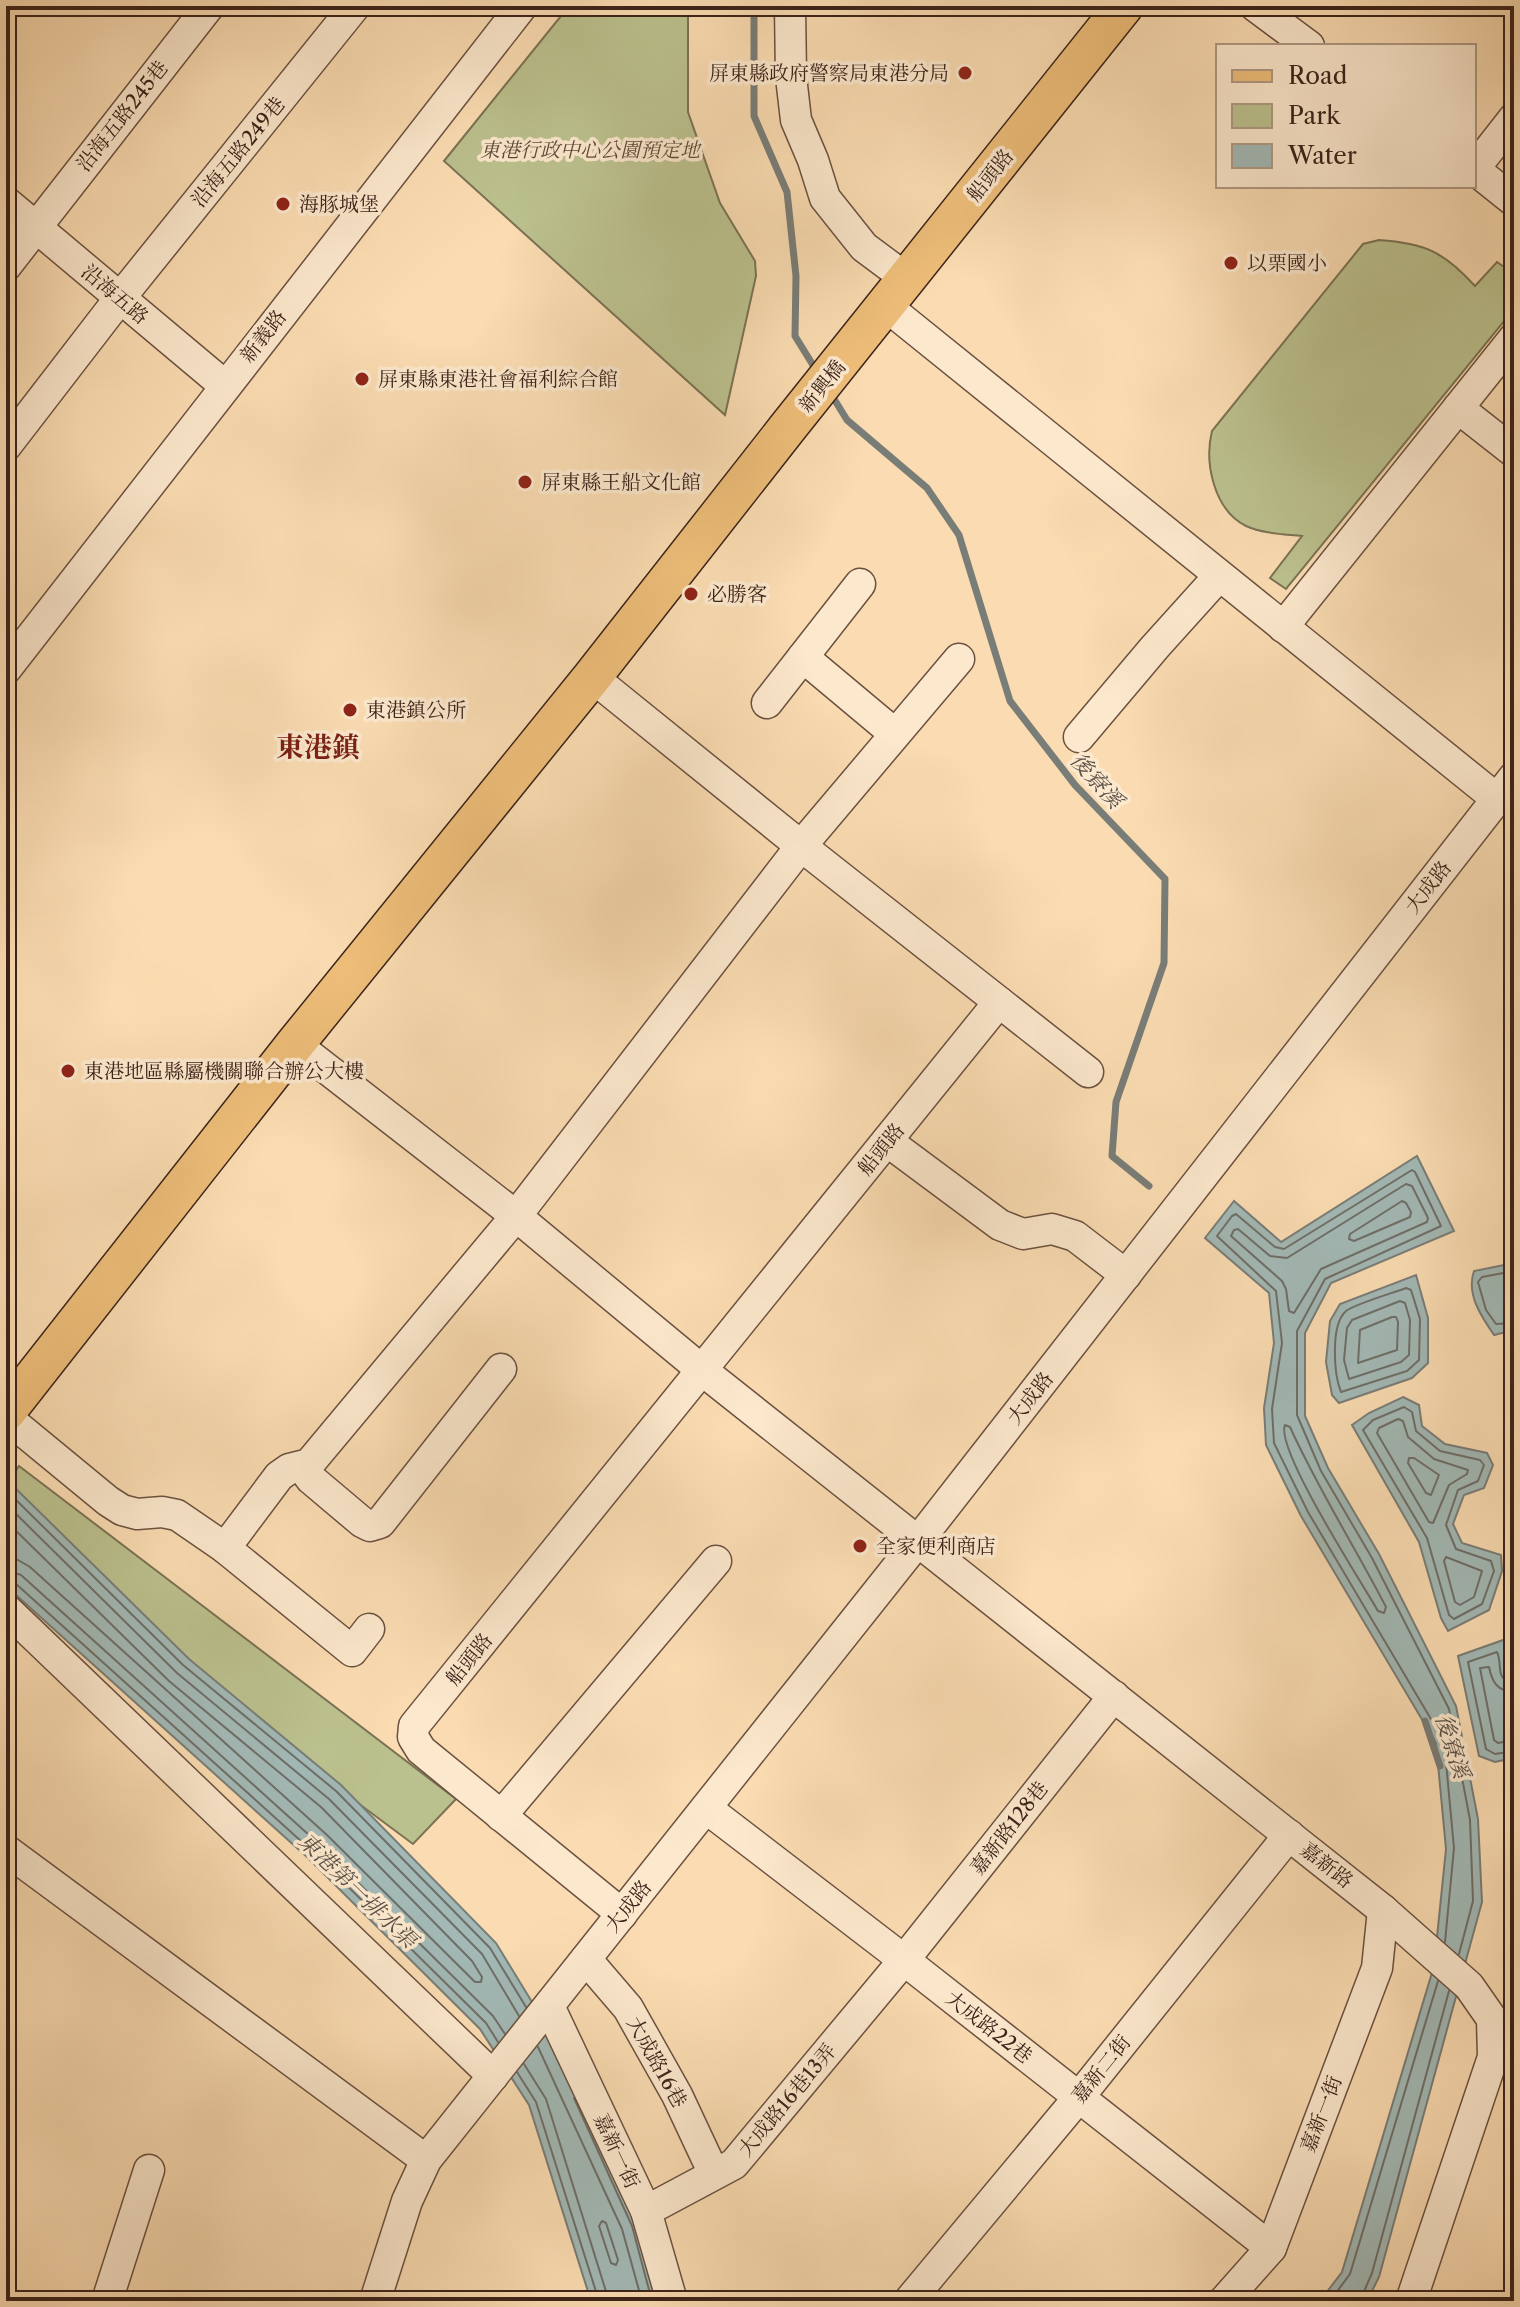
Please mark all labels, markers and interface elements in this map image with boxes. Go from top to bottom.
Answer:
legend [1216,44,1476,188]
street label: 沿海五路245巷 [71,56,173,176]
place label: 屏東縣政府警察局東港分局 [709,61,949,85]
text: Road [1288,61,1348,90]
marker: 屏東縣政府警察局東港分局 [956,64,974,82]
street label: 沿海五路249巷 [186,92,290,212]
text: Park [1288,101,1341,130]
park label: 東港行政中心公園預定地 [480,138,702,162]
text: Water [1287,141,1357,170]
street label: 船頭路 [962,144,1018,206]
place label: 海豚城堡 [299,192,379,216]
marker: 海豚城堡 [274,195,292,213]
place label: 以栗國小 [1247,251,1327,275]
marker: 以栗國小 [1222,254,1240,272]
street label: 沿海五路 [77,259,153,329]
street label: 新義路 [235,305,291,367]
street label: 新興橋 [794,355,850,417]
place label: 屏東縣東港社會福利綜合館 [378,367,618,391]
marker: 屏東縣東港社會福利綜合館 [353,370,371,388]
place label: 屏東縣王船文化館 [541,470,701,494]
marker: 屏東縣王船文化館 [516,473,534,491]
place label: 必勝客 [707,582,767,606]
marker: 必勝客 [682,585,700,603]
place label: 東港鎮公所 [366,698,466,722]
marker: 東港鎮公所 [341,701,359,719]
district label: 東港鎮 [276,730,360,764]
water label: 後寮溪 [1065,747,1130,815]
street label: 大成路 [1400,856,1456,918]
place label: 東港地區縣屬機關聯合辦公大樓 [84,1059,364,1083]
marker: 東港地區縣屬機關聯合辦公大樓 [59,1062,77,1080]
street label: 船頭路 [853,1118,909,1180]
street label: 大成路 [1002,1367,1058,1429]
place label: 全家便利商店 [876,1534,996,1558]
marker: 全家便利商店 [851,1537,869,1555]
street label: 船頭路 [441,1628,497,1690]
water label: 後寮溪 [1429,1711,1476,1784]
street label: 嘉新路128巷 [965,1777,1053,1879]
water label: 東港第一排水渠 [293,1827,425,1956]
street label: 嘉新路 [1296,1837,1358,1893]
street label: 大成路 [600,1875,656,1937]
street label: 大成路22巷 [941,1986,1037,2068]
street label: 大成路16巷 [622,2012,692,2112]
street label: 嘉新二街 [1067,2030,1135,2108]
street label: 大成路16巷13弄 [733,2039,841,2161]
street label: 嘉新一街 [1295,2072,1347,2156]
street label: 嘉新一街 [589,2110,645,2192]

